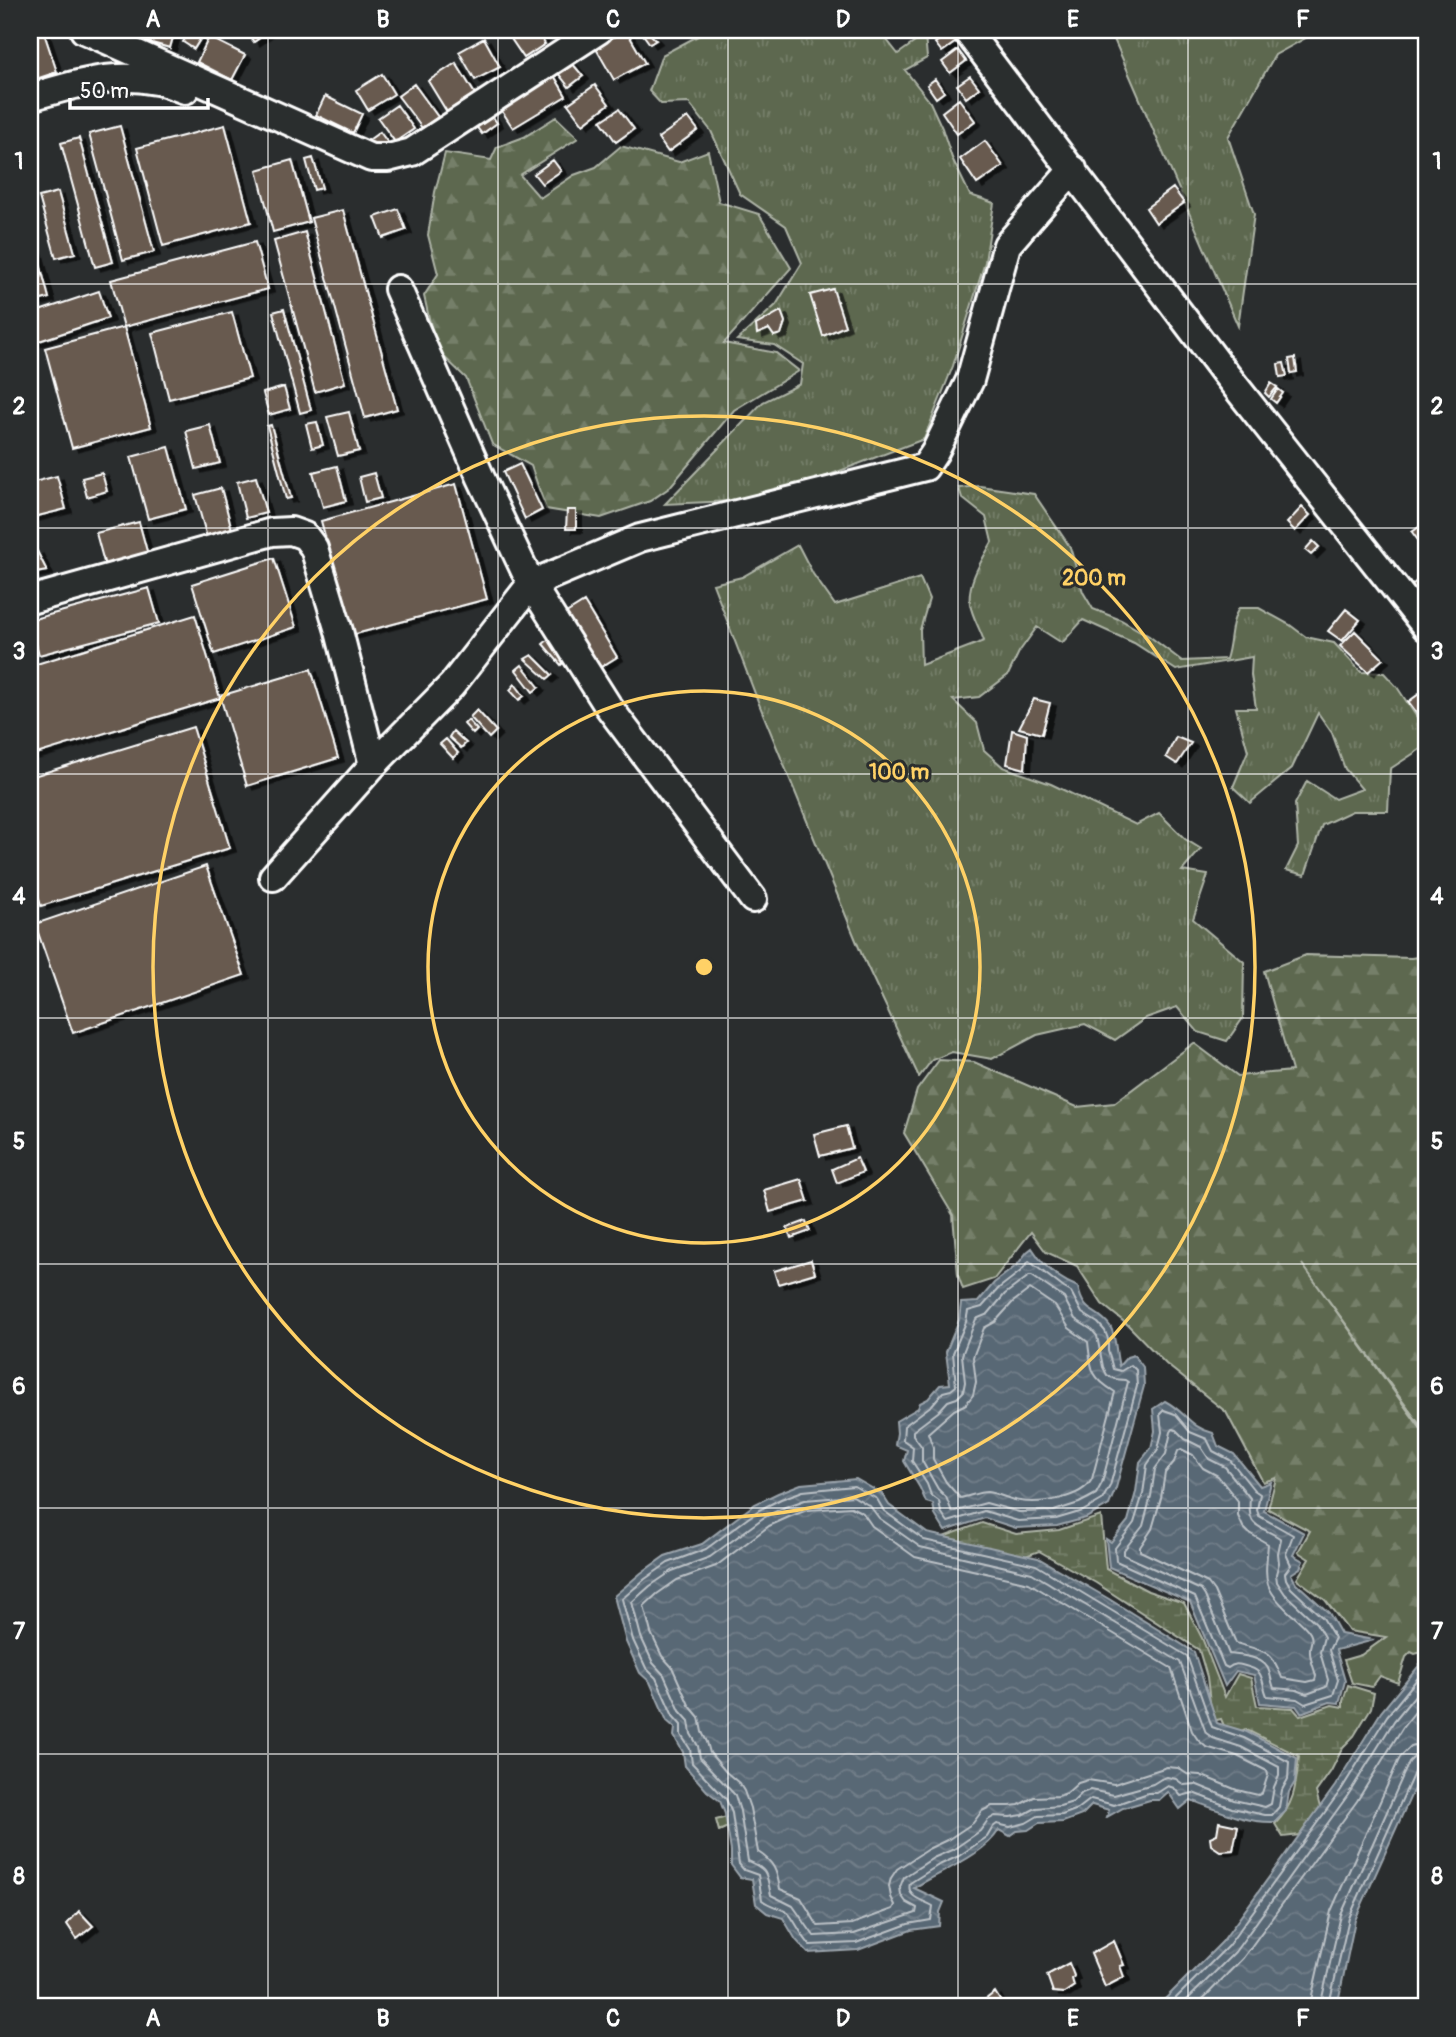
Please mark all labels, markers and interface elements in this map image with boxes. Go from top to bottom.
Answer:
text: A [146,5,161,34]
text: B [376,5,390,34]
text: C [606,5,620,34]
text: D [836,5,850,34]
text: E [1067,5,1079,34]
text: F [1296,5,1310,34]
scale bar [70,66,208,110]
text: 50 m [80,78,129,105]
text: 1 [15,147,24,176]
text: 1 [1433,147,1442,176]
text: 2 [13,392,26,421]
text: 2 [1431,392,1444,421]
text: 200 m [1062,565,1126,592]
text: 3 [13,637,25,666]
text: 3 [1431,637,1443,666]
text: 100 m [869,759,929,786]
text: 4 [12,882,26,911]
text: 4 [1430,882,1444,911]
centre of rings [692,955,716,979]
text: 5 [13,1127,25,1156]
text: 5 [1431,1127,1443,1156]
text: 6 [12,1372,26,1401]
text: 6 [1430,1372,1444,1401]
text: 7 [13,1617,26,1646]
text: 7 [1431,1617,1444,1646]
text: 8 [13,1862,25,1891]
text: 8 [1431,1862,1443,1891]
text: A [146,2004,161,2033]
text: B [376,2004,390,2033]
text: C [606,2004,620,2033]
text: D [836,2004,850,2033]
text: E [1067,2004,1079,2033]
text: F [1296,2004,1310,2033]

